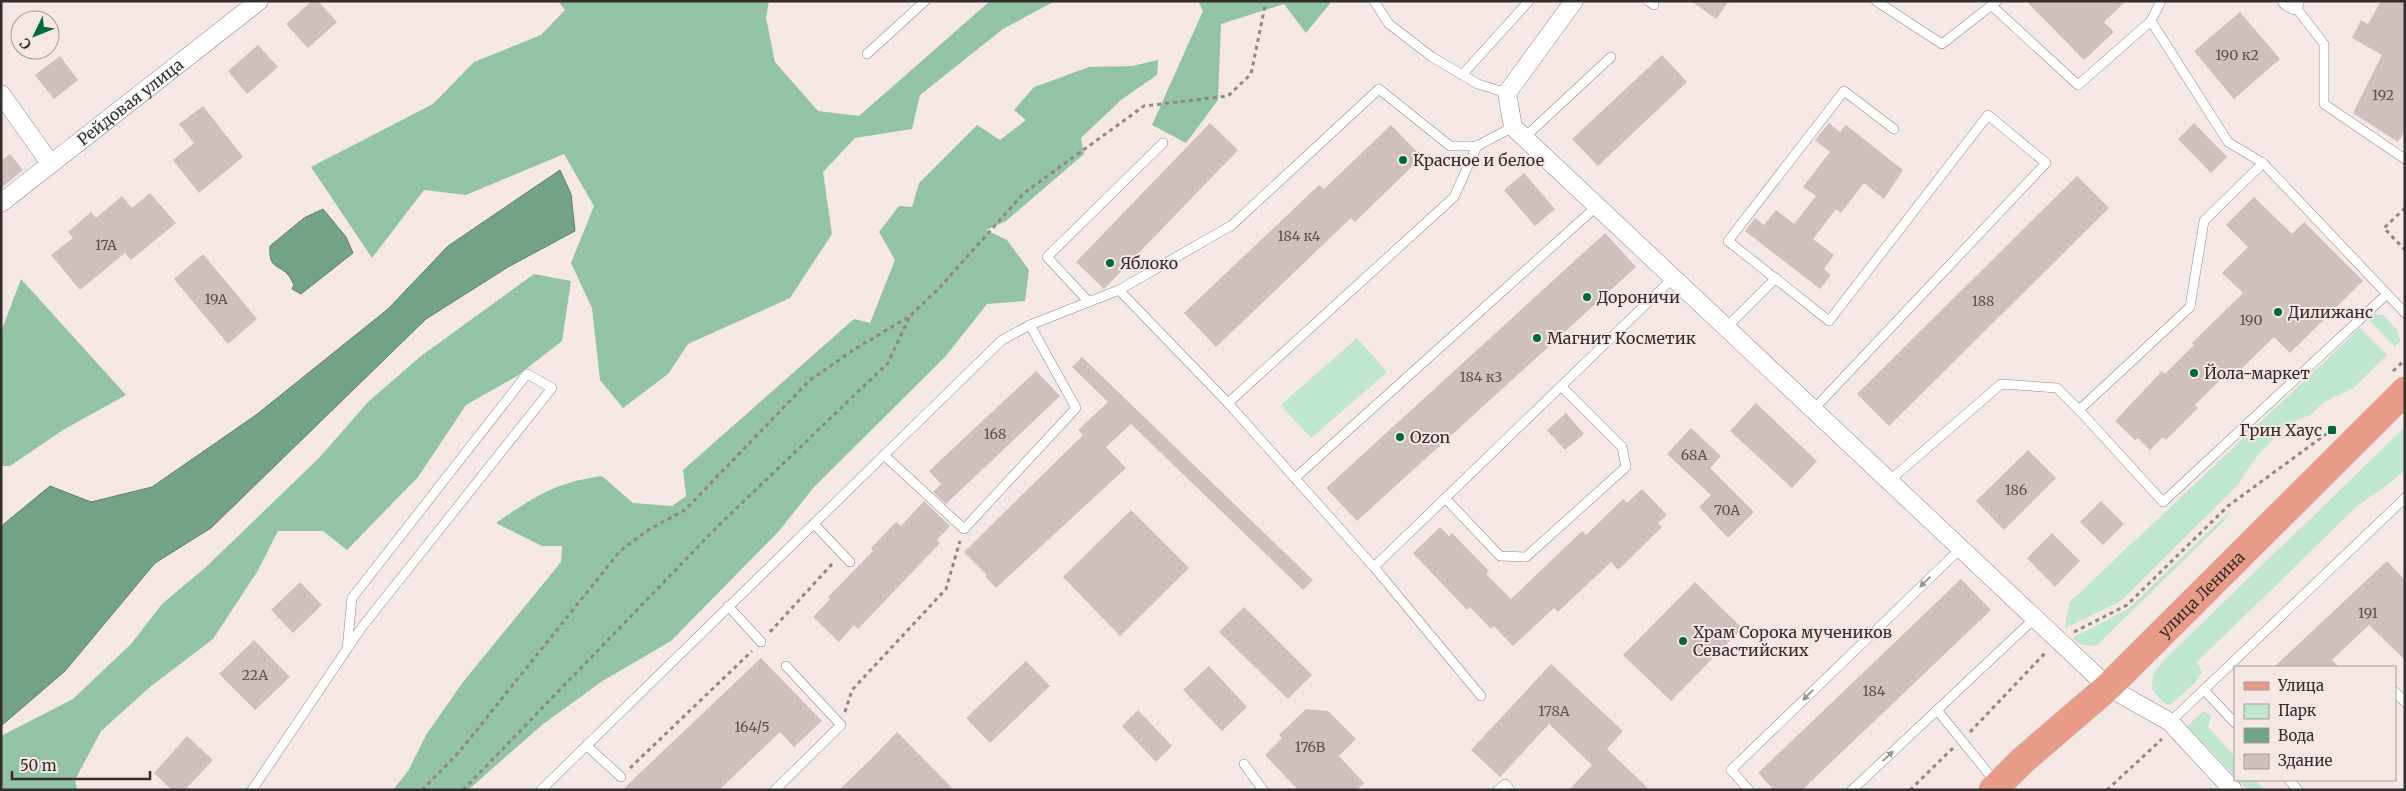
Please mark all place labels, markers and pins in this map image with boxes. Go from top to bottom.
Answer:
place label: Красное и белое [1413,150,1544,170]
marker: Красное и белое [1397,154,1409,166]
place label: Яблоко [1120,253,1178,273]
marker: Яблоко [1104,257,1116,269]
place label: Дороничи [1597,287,1680,307]
marker: Дороничи [1581,291,1593,303]
place label: Дилижанс [2288,302,2373,322]
marker: Дилижанс [2272,306,2284,318]
place label: Магнит Косметик [1547,328,1696,348]
marker: Магнит Косметик [1531,332,1543,344]
place label: Йола-маркет [2204,363,2310,383]
marker: Йола-маркет [2188,367,2200,379]
place label: Грин Хаус [2240,420,2322,440]
marker: Грин Хаус [2326,424,2338,436]
place label: Ozon [1410,427,1450,447]
marker: Ozon [1394,431,1406,443]
place label: Храм Сорока мучеников Севастийских [1693,622,1892,660]
marker: Храм Сорока мучеников Севастийских [1677,635,1689,647]

